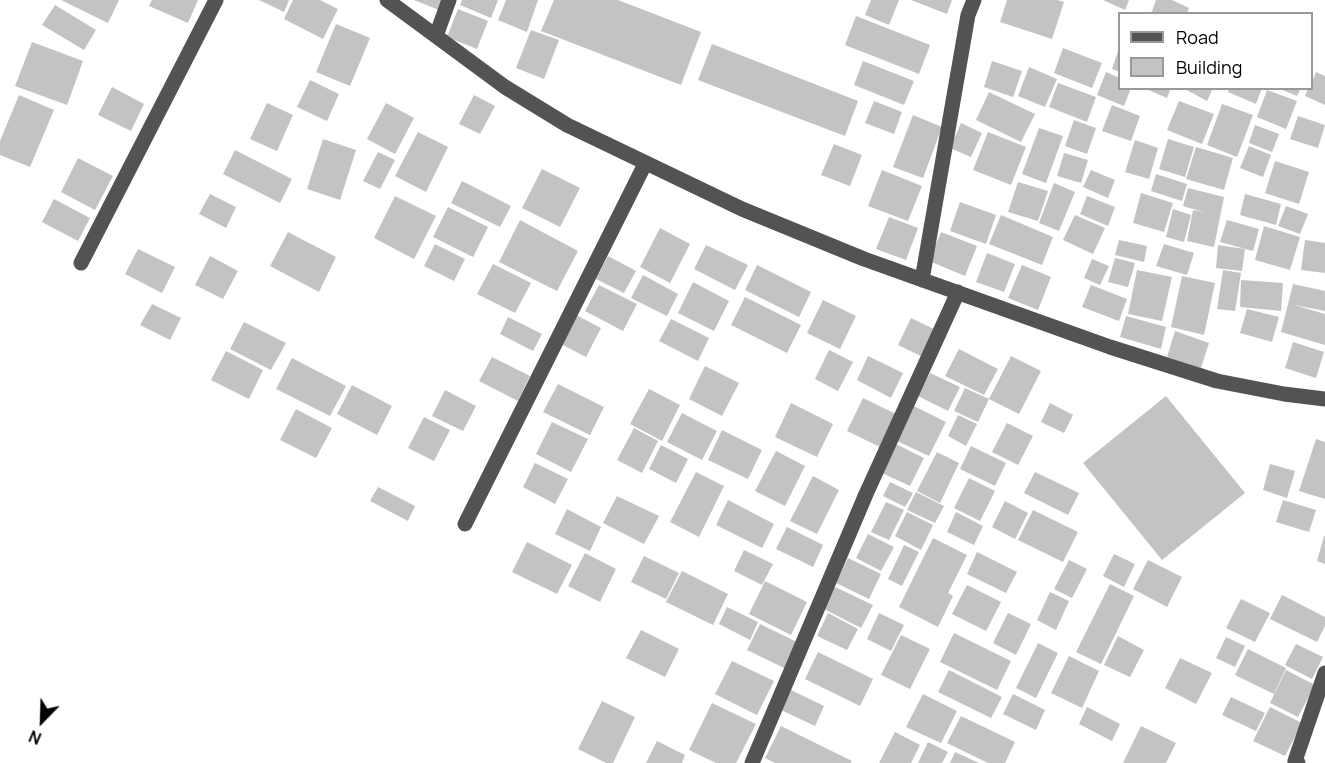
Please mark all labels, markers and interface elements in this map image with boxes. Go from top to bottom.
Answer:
legend [1118,12,1313,90]
text: Road [1176,25,1219,49]
text: Building [1176,55,1242,79]
north arrow [12,691,72,751]
text: N [25,725,45,750]

